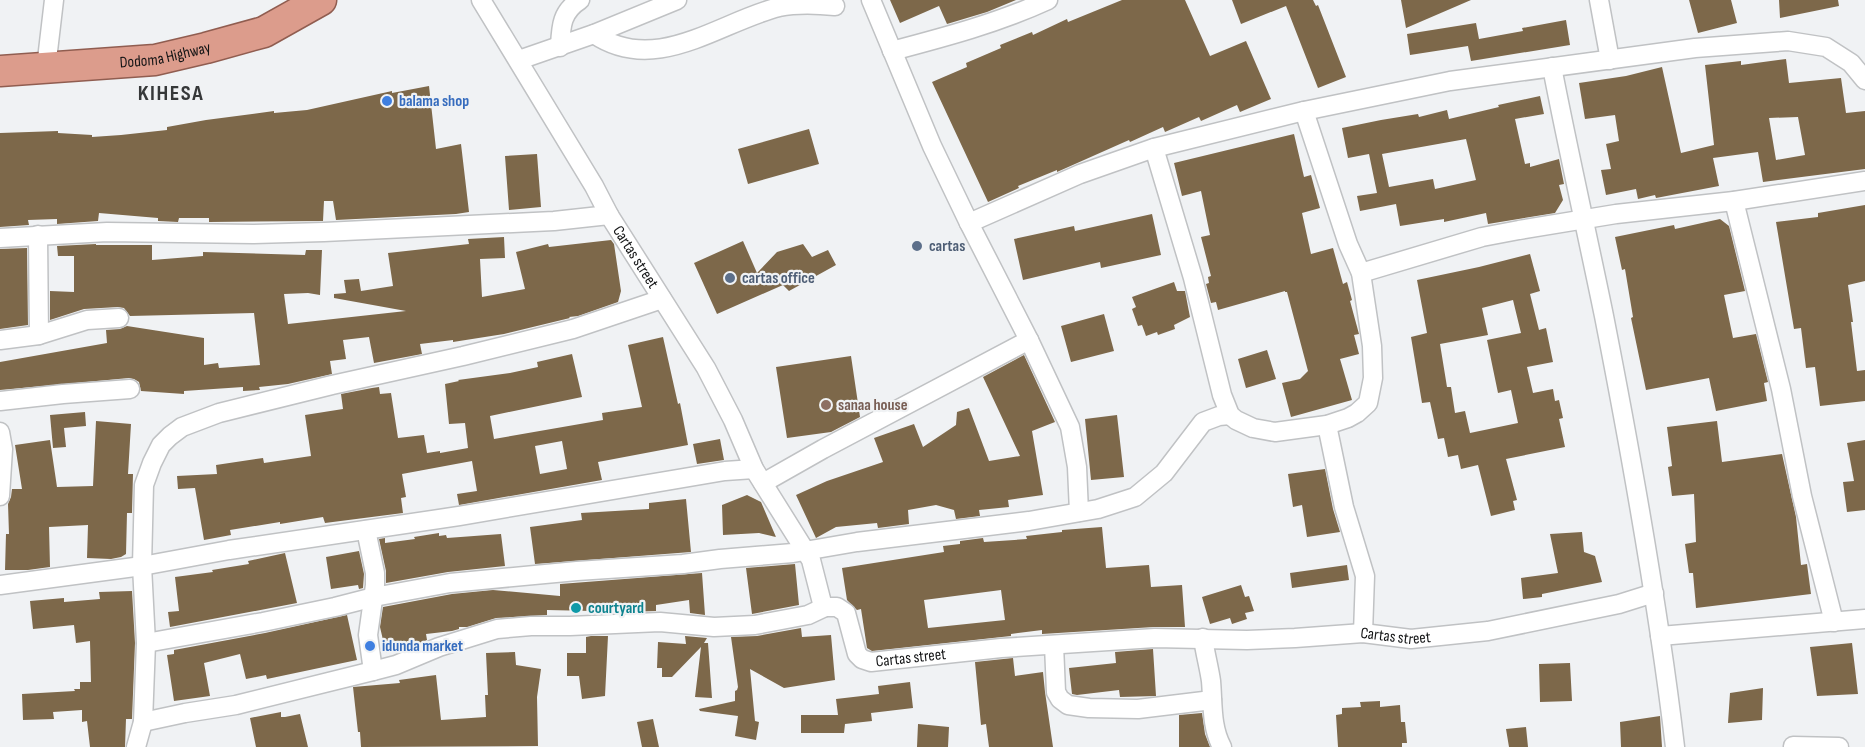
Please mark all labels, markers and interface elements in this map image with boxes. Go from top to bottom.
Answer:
street label: Dodoma Highway [119,38,213,72]
district label: KIHESA [138,80,204,107]
place label: balama shop [399,92,469,111]
marker: balama shop [380,94,394,108]
street label: Cartas street [609,222,663,292]
place label: cartas [929,237,965,256]
marker: cartas [910,239,924,253]
place label: cartas office [742,269,815,288]
marker: cartas office [723,271,737,285]
place label: sanaa house [838,396,908,415]
marker: sanaa house [819,398,833,412]
place label: courtyard [588,599,644,618]
marker: courtyard [569,601,583,615]
street label: Cartas street [1359,623,1432,649]
place label: idunda market [382,637,463,656]
marker: idunda market [363,639,377,653]
street label: Cartas street [875,644,947,671]

